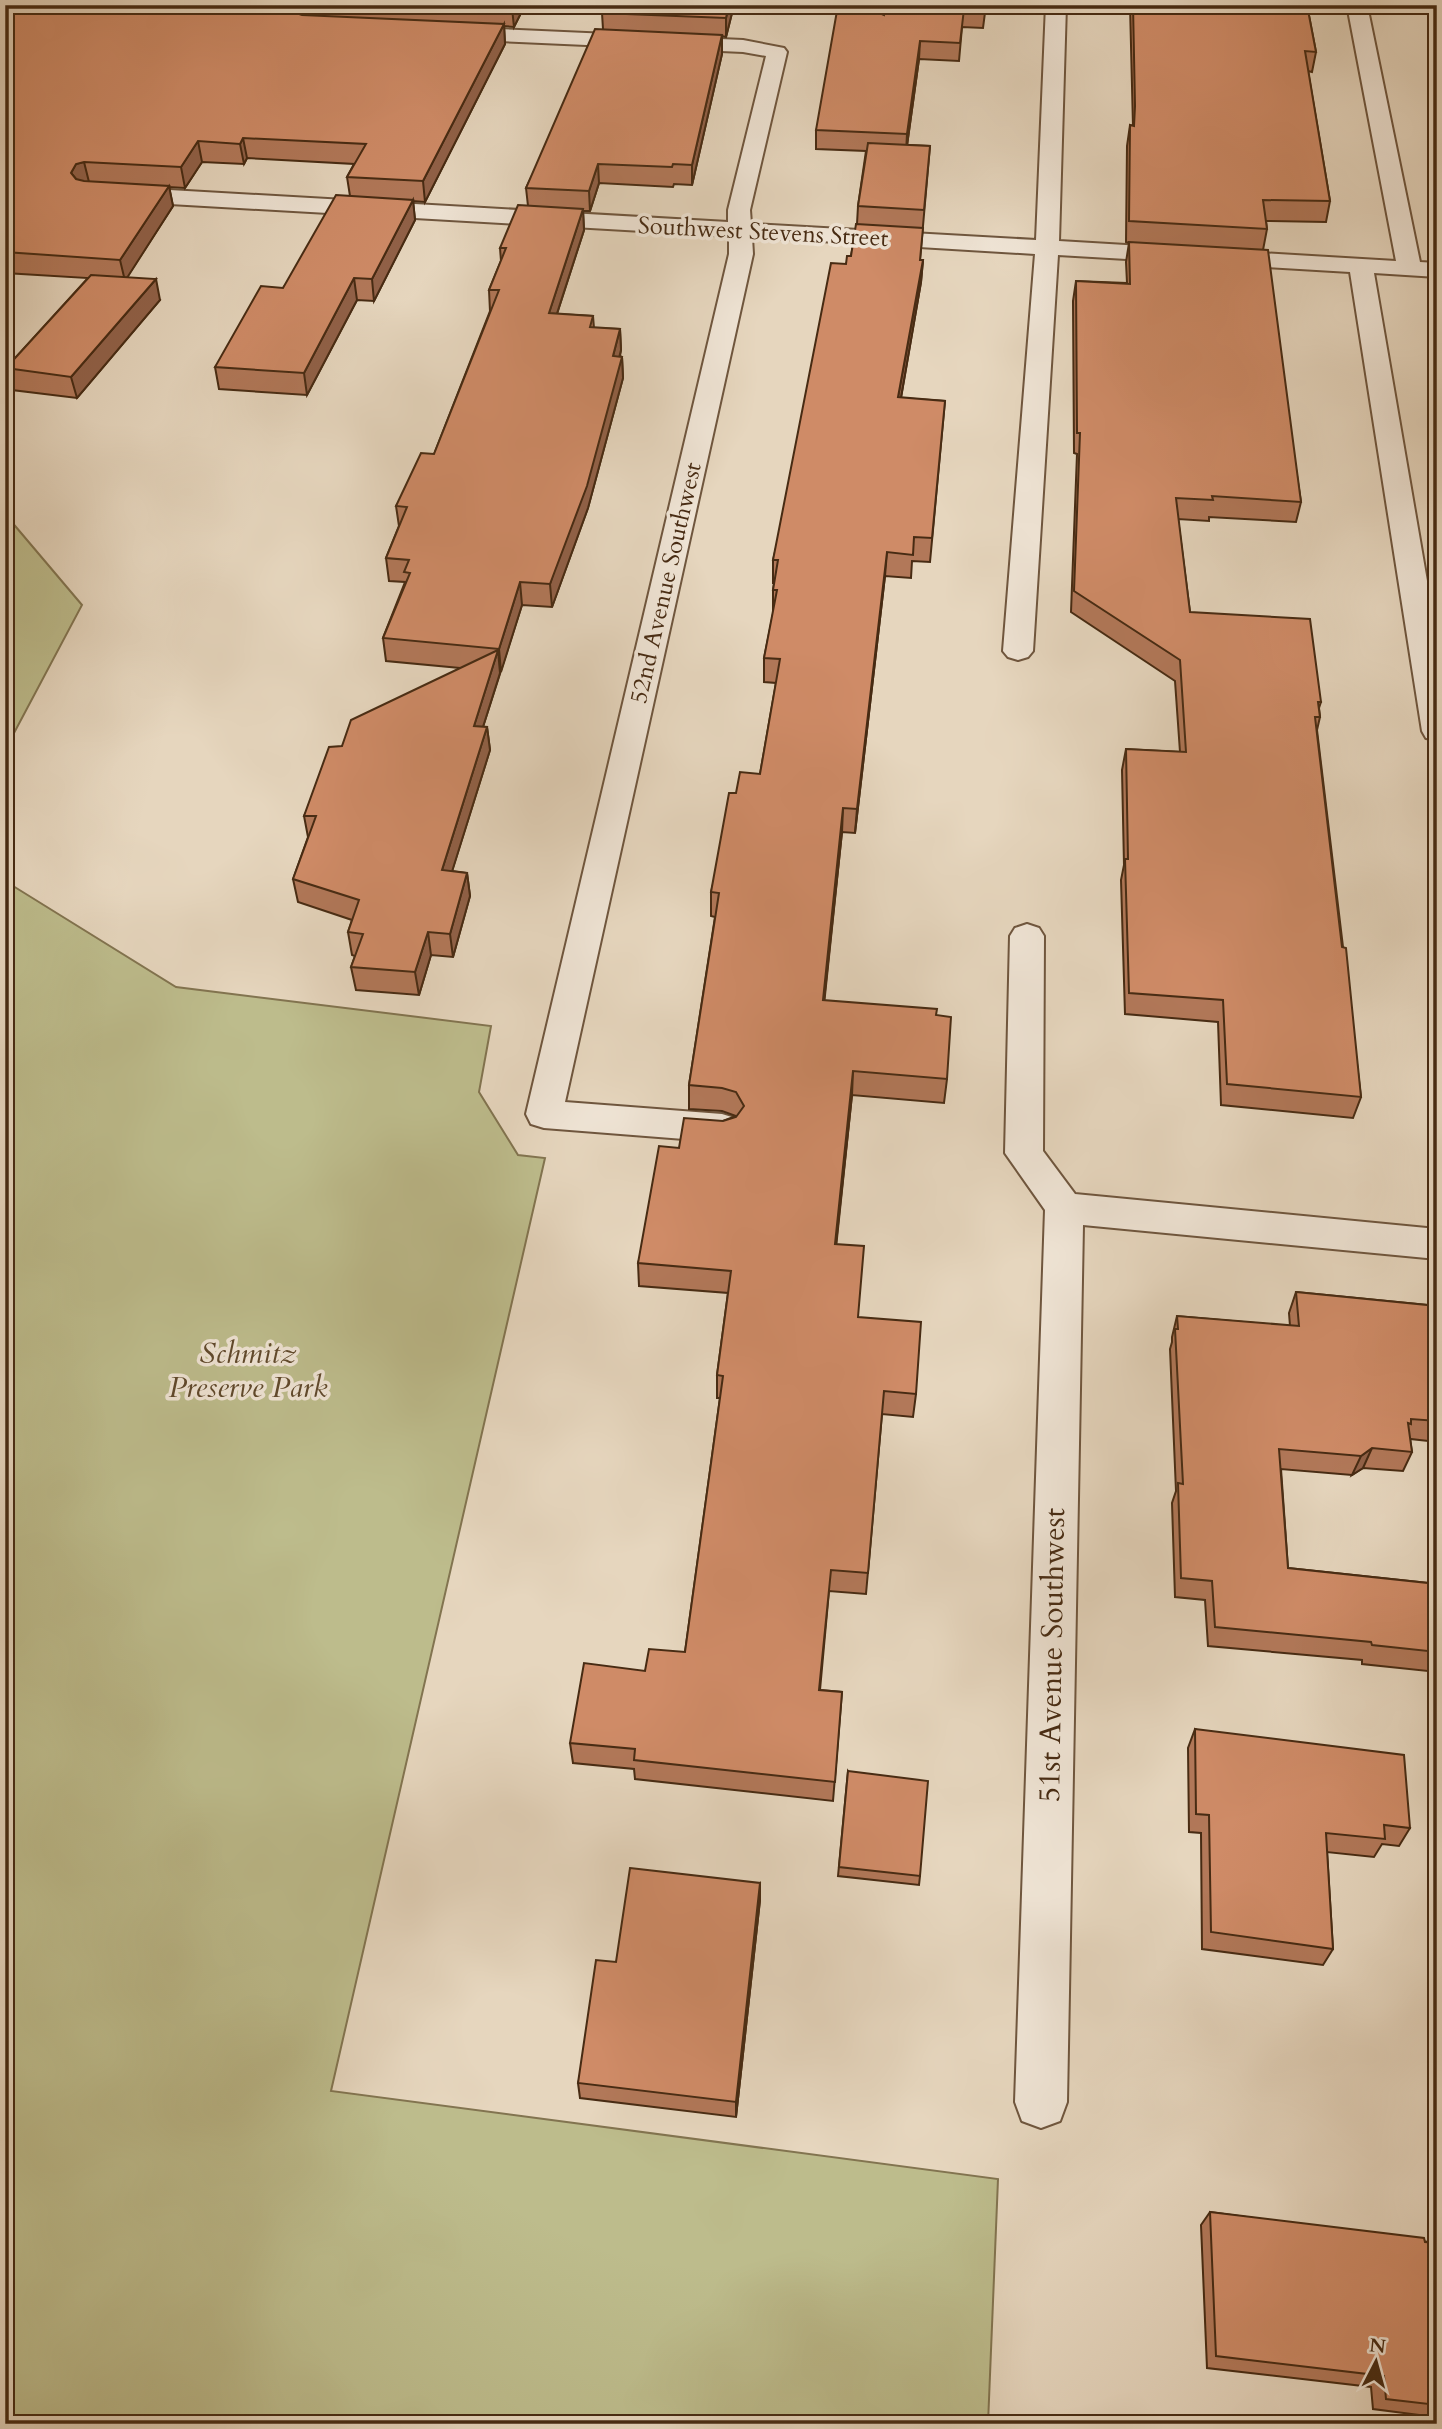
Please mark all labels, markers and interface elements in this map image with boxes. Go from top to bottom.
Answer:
street label: Southwest Stevens Street [637,209,889,255]
street label: 52nd Avenue Southwest [622,459,710,707]
park label: Schmitz Preserve Park [168,1333,328,1408]
street label: 51st Avenue Southwest [1029,1507,1075,1803]
north arrow [1340,2328,1410,2398]
text: N [1368,2332,1388,2360]

